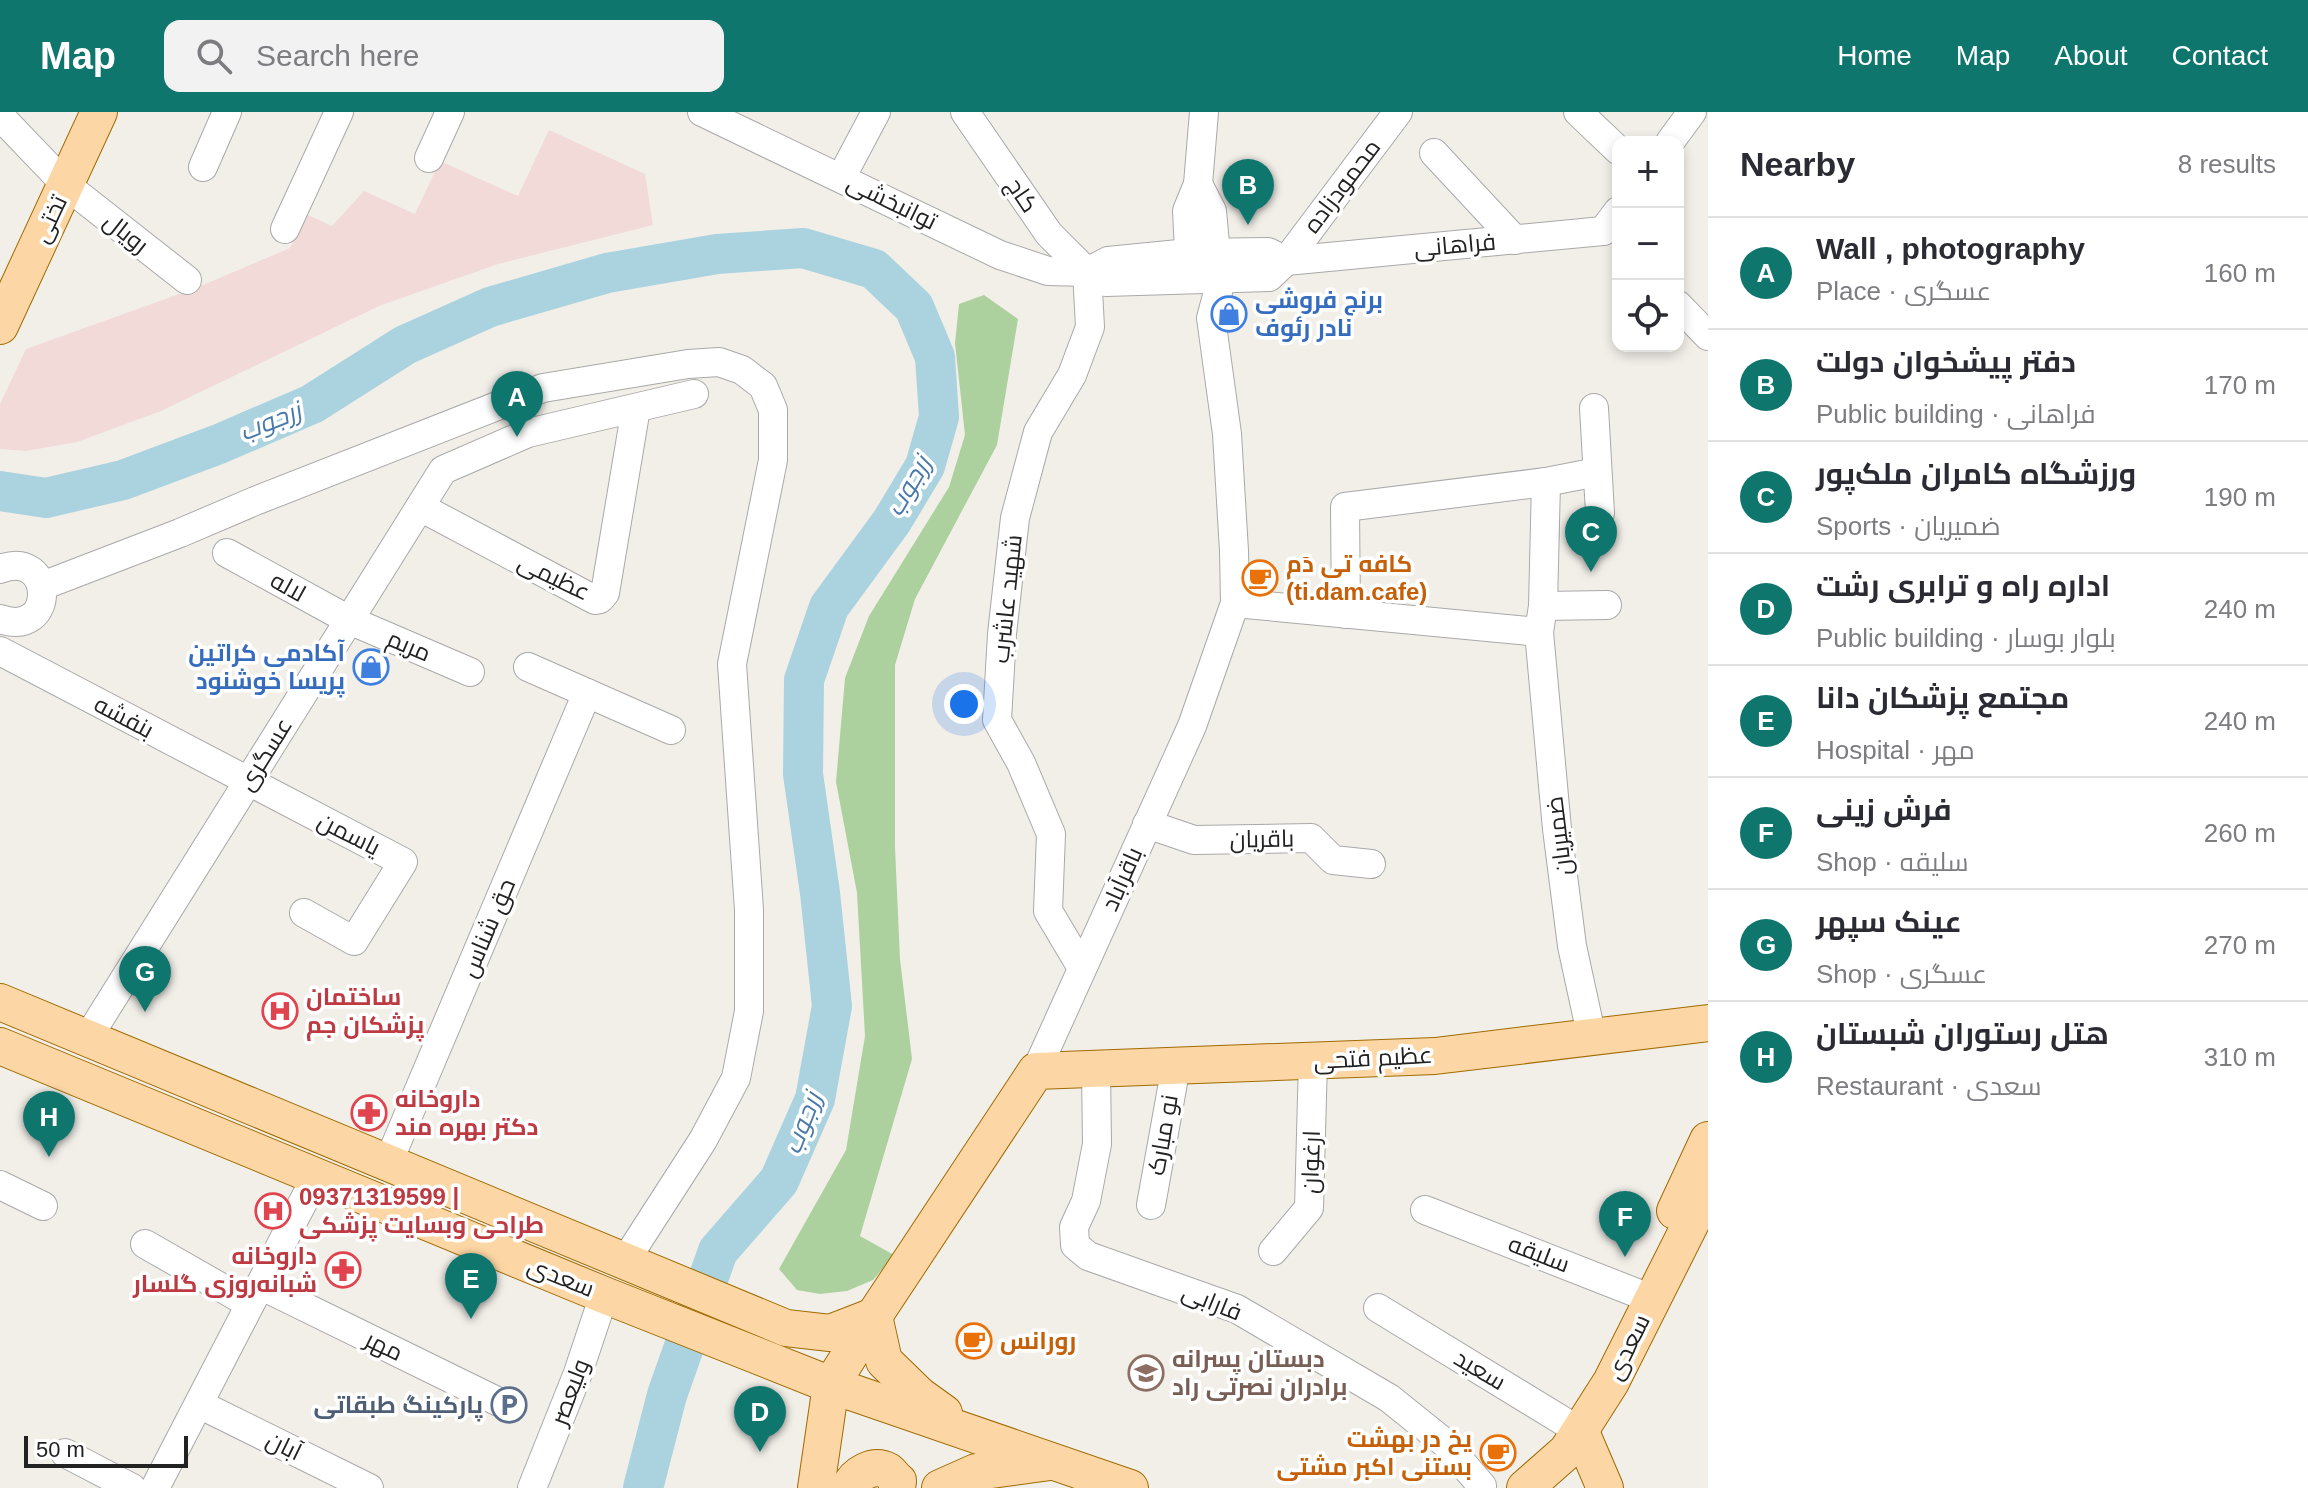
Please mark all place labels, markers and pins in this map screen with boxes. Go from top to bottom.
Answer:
pin: B [1222,159,1274,225]
place label: برنج فروشی نادر رئوف [1255,286,1383,342]
shop icon: برنج فروشی نادر رئوف [1210,295,1248,333]
pin: A [491,371,543,437]
pin: C [1565,506,1617,572]
place label: کافه تی دَم (ti.dam.cafe) [1286,550,1427,605]
cafe icon: کافه تی دَم (ti.dam.cafe) [1241,559,1279,597]
place label: آکادمی کراتین پریسا خوشنود [188,639,345,698]
shop icon: آکادمی کراتین پریسا خوشنود [352,648,390,686]
pin: G [119,946,171,1012]
place label: ساختمان پزشکان جم [306,983,424,1042]
hospital icon: ساختمان پزشکان جم [261,992,299,1030]
place label: داروخانه دکتر بهره مند [395,1085,539,1141]
pin: H [23,1091,75,1157]
pharmacy icon: داروخانه دکتر بهره مند [350,1094,388,1132]
place label: 09371319599 | طراحی وبسایت پزشکی [299,1183,544,1242]
pin: F [1599,1191,1651,1257]
hospital icon: 09371319599 | طراحی وبسایت پزشکی [254,1192,292,1230]
place label: داروخانه شبانه‌روزی گلسار [132,1242,317,1298]
pharmacy icon: داروخانه شبانه‌روزی گلسار [324,1251,362,1289]
pin: E [445,1253,497,1319]
cafe icon: رورانس [955,1322,993,1360]
place label: رورانس [1000,1327,1076,1355]
place label: دبستان پسرانه برادران نصرتی راد [1172,1345,1347,1401]
school or university icon: دبستان پسرانه برادران نصرتی راد [1127,1354,1165,1392]
parking icon: پارکینگ طبقاتی [490,1386,528,1424]
pin: D [734,1386,786,1452]
place label: پارکینگ طبقاتی [314,1391,483,1422]
place label: یخ در بهشت بستنی اکبر مشتی [1277,1425,1472,1481]
cafe icon: یخ در بهشت بستنی اکبر مشتی [1479,1434,1517,1472]

